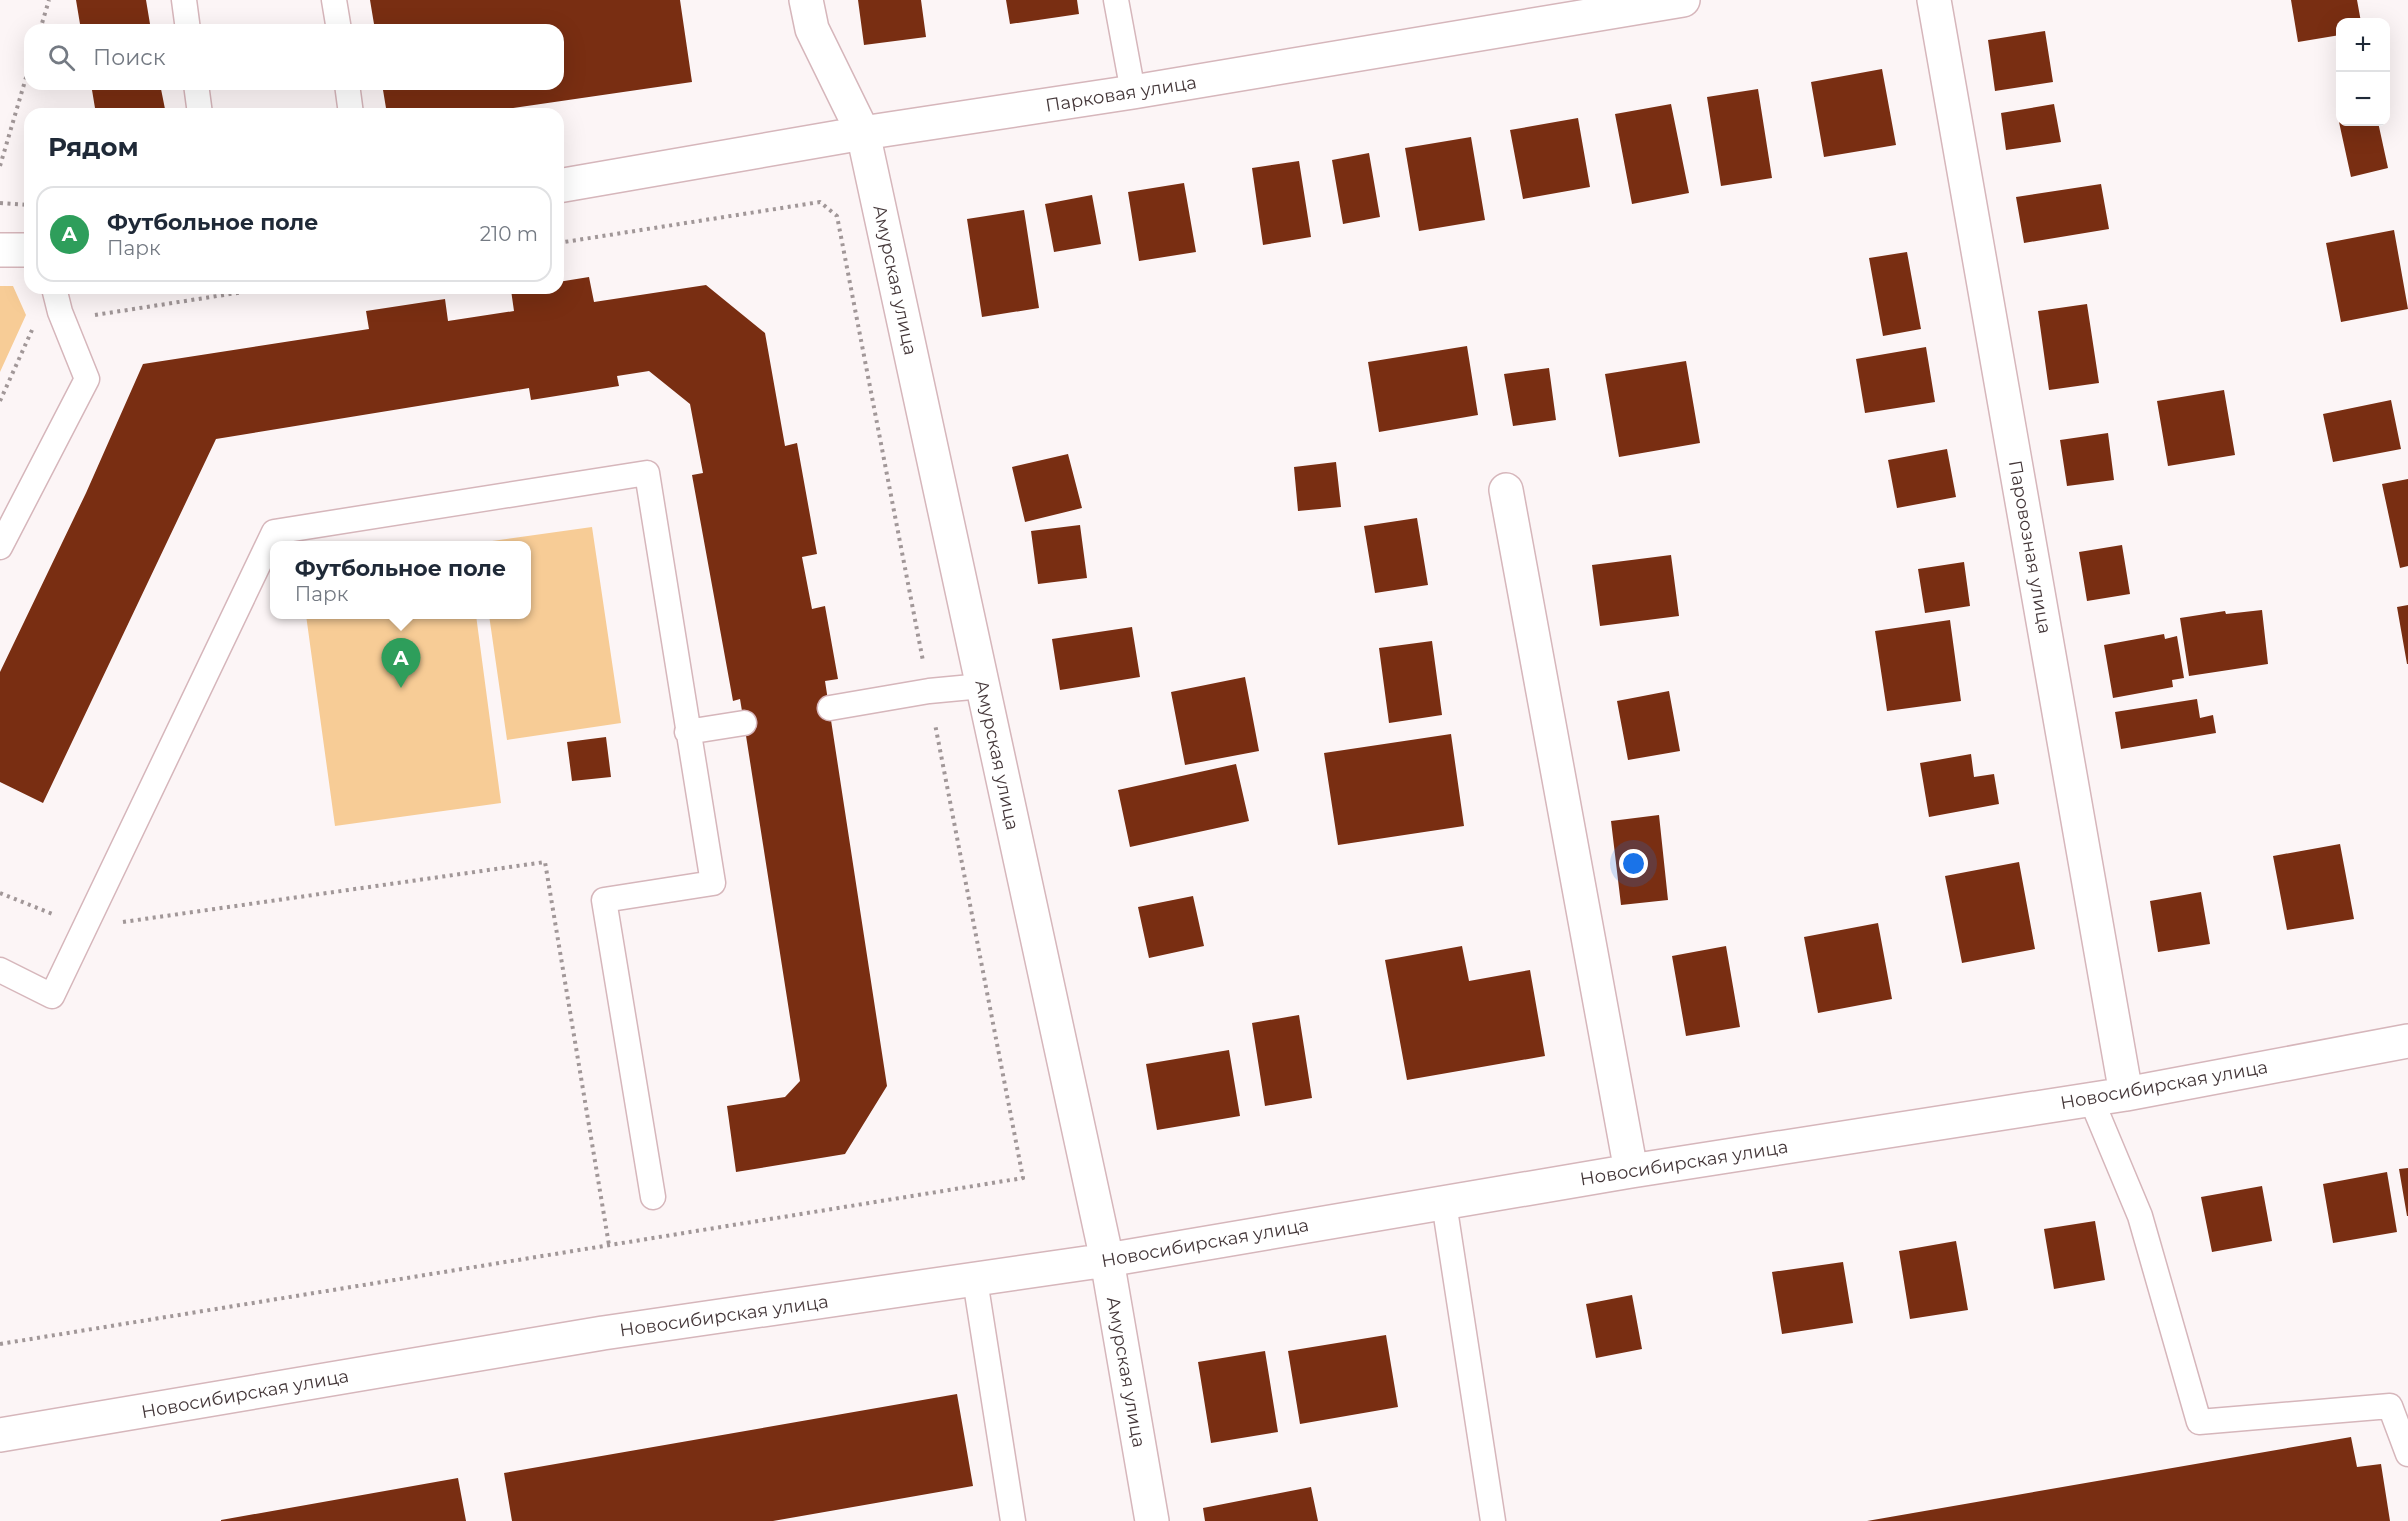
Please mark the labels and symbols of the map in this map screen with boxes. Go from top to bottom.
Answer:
street label: Парковая улица [1044,71,1198,117]
street label: Амурская улица [868,203,922,357]
street label: Паровозная улица [2004,459,2056,635]
pin: A [382,638,420,688]
street label: Амурская улица [970,678,1024,832]
your location [1619,849,1648,878]
street label: Новосибирская улица [2058,1056,2270,1114]
street label: Новосибирская улица [1578,1136,1790,1190]
street label: Новосибирская улица [1099,1214,1311,1272]
street label: Новосибирская улица [618,1290,830,1342]
street label: Амурская улица [1102,1295,1150,1449]
street label: Новосибирская улица [139,1365,351,1423]

